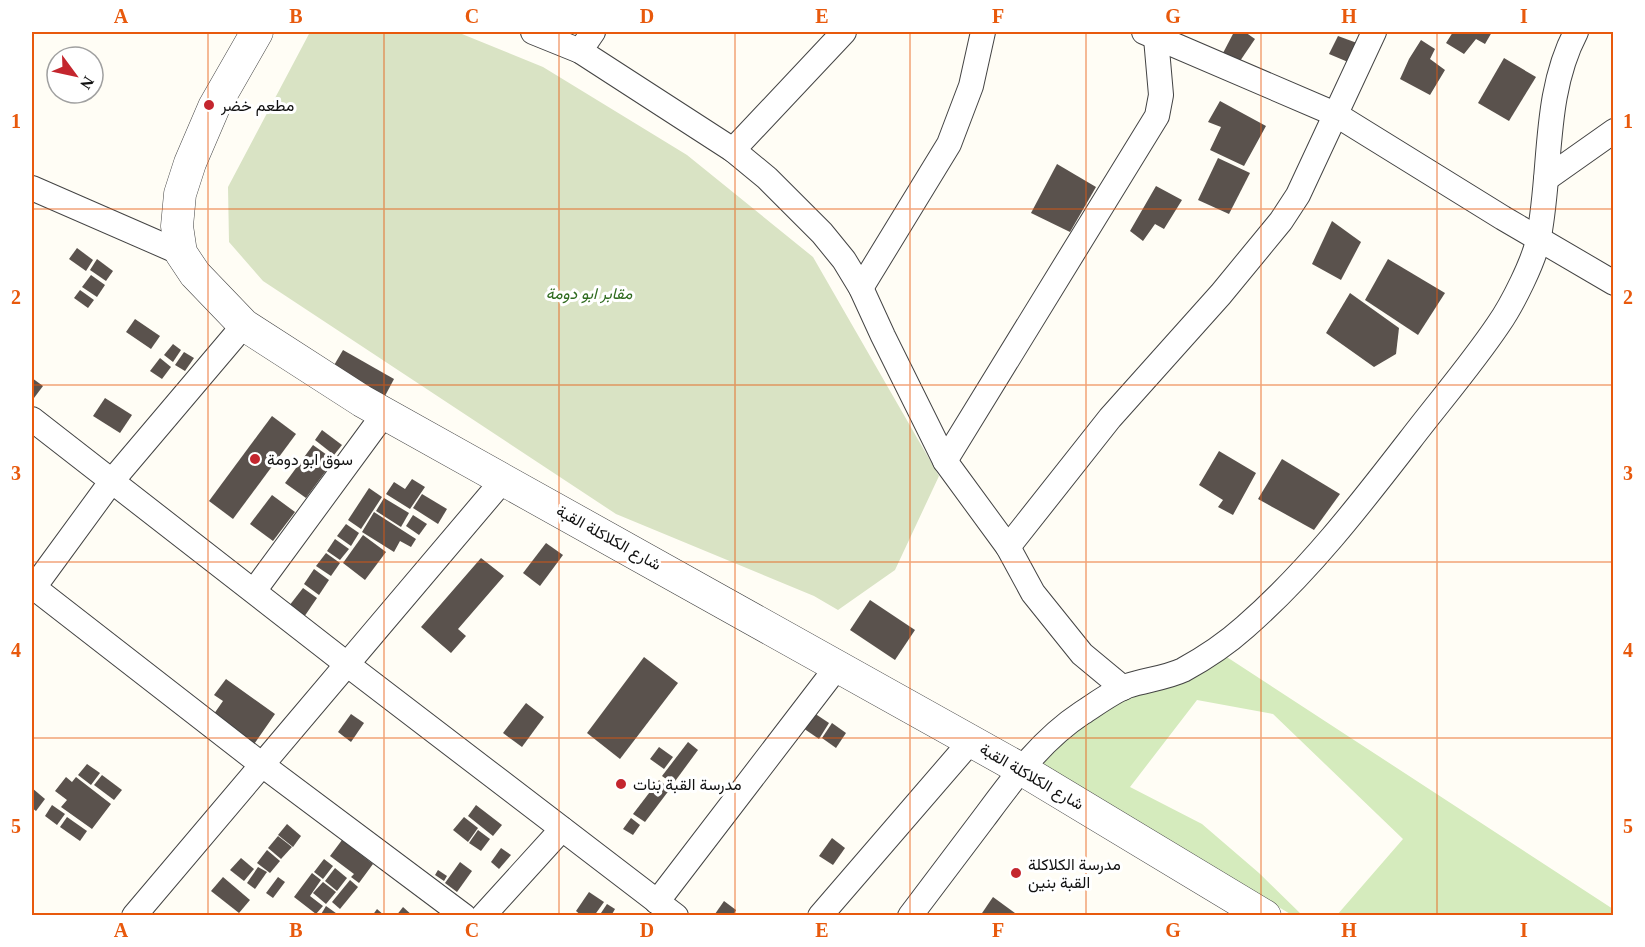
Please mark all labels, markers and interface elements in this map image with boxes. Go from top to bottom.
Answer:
text: A [114,5,129,27]
text: B [289,5,303,27]
text: C [465,5,479,27]
text: D [640,5,654,27]
text: E [815,5,829,27]
text: F [992,5,1004,27]
text: G [1165,5,1181,27]
text: H [1341,5,1357,27]
text: I [1520,5,1528,27]
north arrow [45,45,105,105]
text: N [77,73,97,93]
place label: مطعم خضر [220,97,294,116]
marker: مطعم خضر [202,98,216,112]
text: 1 [11,110,21,132]
text: 1 [1623,110,1633,132]
park label: مقابر ابو دومة [546,285,633,304]
text: 2 [11,286,21,308]
text: 2 [1623,286,1633,308]
place label: سوق ابو دومة [267,451,353,470]
marker: سوق ابو دومة [248,452,262,466]
text: 3 [11,462,21,484]
text: 3 [1623,462,1633,484]
street label: شارع الكلاكلة القبة [552,502,664,576]
text: 4 [11,639,21,661]
text: 4 [1623,639,1633,661]
street label: شارع الكلاكلة القبة [975,740,1087,816]
place label: مدرسة القبة بنات [633,776,742,795]
marker: مدرسة القبة بنات [614,777,628,791]
text: 5 [11,815,21,837]
text: 5 [1623,815,1633,837]
place label: مدرسة الكلاكلة القبة بنين [1028,856,1121,893]
marker: مدرسة الكلاكلة القبة بنين [1009,866,1023,880]
text: A [114,919,129,941]
text: B [289,919,303,941]
text: C [465,919,479,941]
text: D [640,919,654,941]
text: E [815,919,829,941]
text: F [992,919,1004,941]
text: G [1165,919,1181,941]
text: H [1341,919,1357,941]
text: I [1520,919,1528,941]

